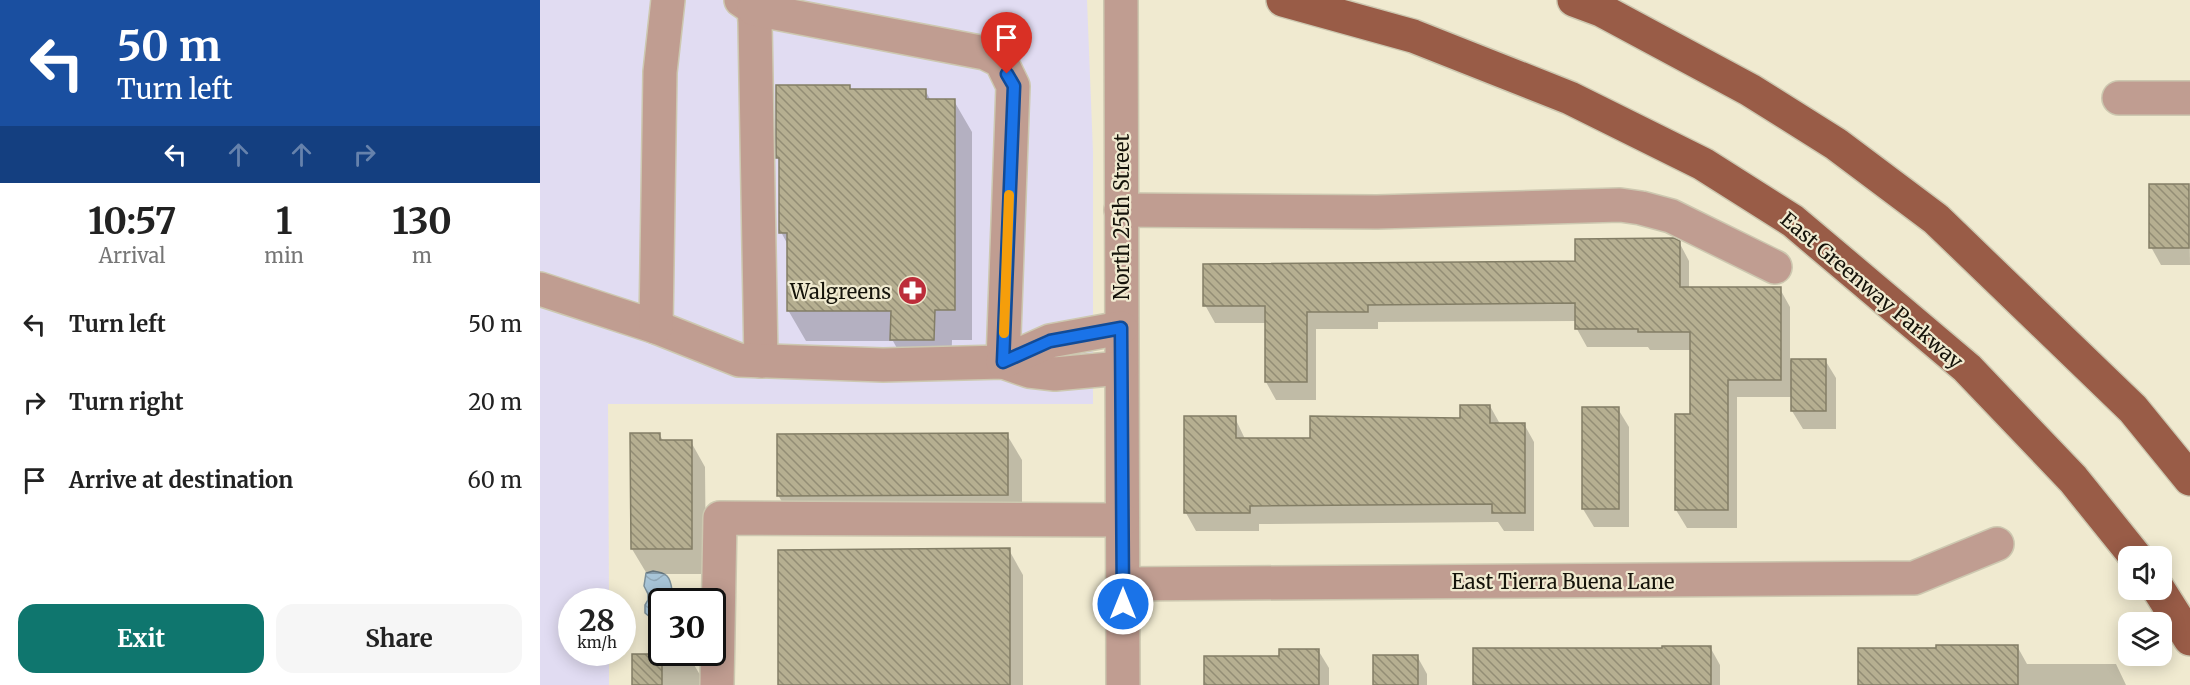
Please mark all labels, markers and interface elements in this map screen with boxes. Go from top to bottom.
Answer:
pin [981,12,1032,74]
text: 50 m [117,20,221,72]
icon: arrive [990,21,1023,54]
icon: left [18,24,96,102]
text: Turn left [117,72,232,106]
street label: North 25th Street [1109,134,1134,300]
icon: left [159,138,192,171]
icon: ahead [222,138,255,171]
icon: ahead [285,138,318,171]
icon: right [348,138,381,171]
text: 10:57 [88,199,176,244]
text: 1 [276,199,292,244]
text: 130 [392,199,452,244]
street label: East Greenway Parkway [1776,206,1968,374]
text: Arrival [99,243,166,268]
text: min [264,243,304,268]
text: m [412,243,432,268]
pharmacy icon: Walgreens [896,275,928,307]
place label: Walgreens [789,279,891,304]
icon: left [18,308,51,341]
text: Turn left [69,310,166,338]
text: 50 m [468,310,522,338]
icon: right [18,386,51,419]
text: Turn right [69,388,183,416]
text: 20 m [468,388,522,416]
icon: arrive [18,464,51,497]
text: Arrive at destination [69,466,293,494]
text: 60 m [468,466,522,494]
map controls [2118,546,2172,666]
button: sound [2118,546,2172,600]
street label: East Tierra Buena Lane [1451,569,1675,594]
position arrow [1091,572,1155,636]
speed limit sign: 30 [648,588,726,666]
text: 28 [579,601,615,639]
button: Exit [18,604,264,673]
button: Share [276,604,522,673]
button: layers [2118,612,2172,666]
text: km/h [577,633,617,652]

